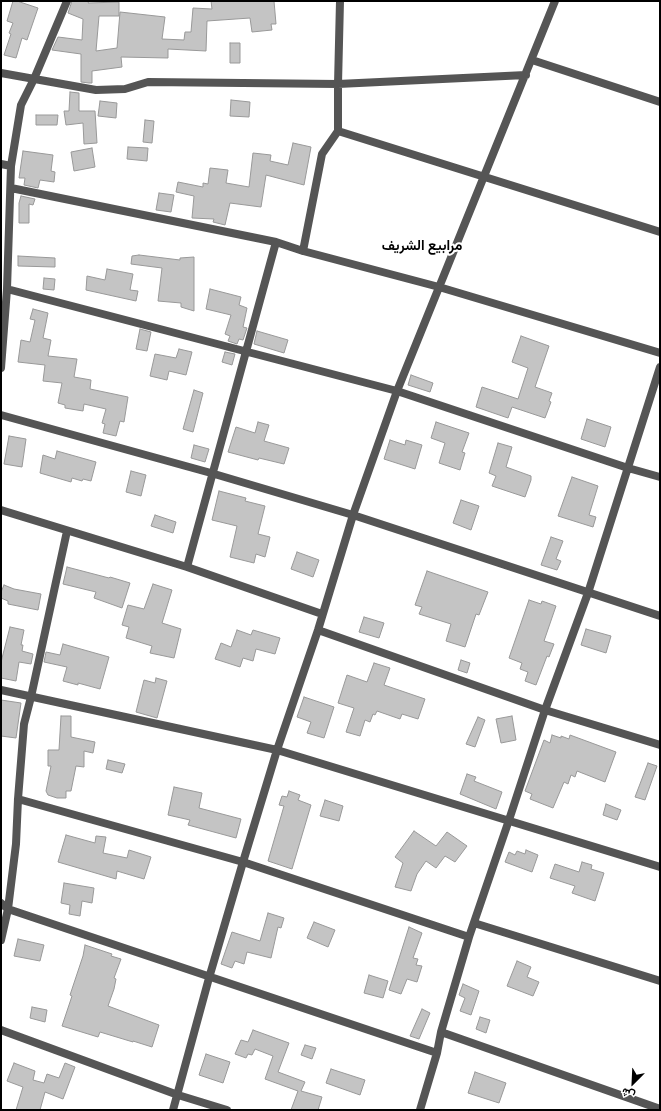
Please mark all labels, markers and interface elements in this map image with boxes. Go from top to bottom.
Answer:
district label: مرابيع الشريف [382,238,462,254]
north arrow [613,1063,653,1103]
text: ش [619,1085,637,1103]

